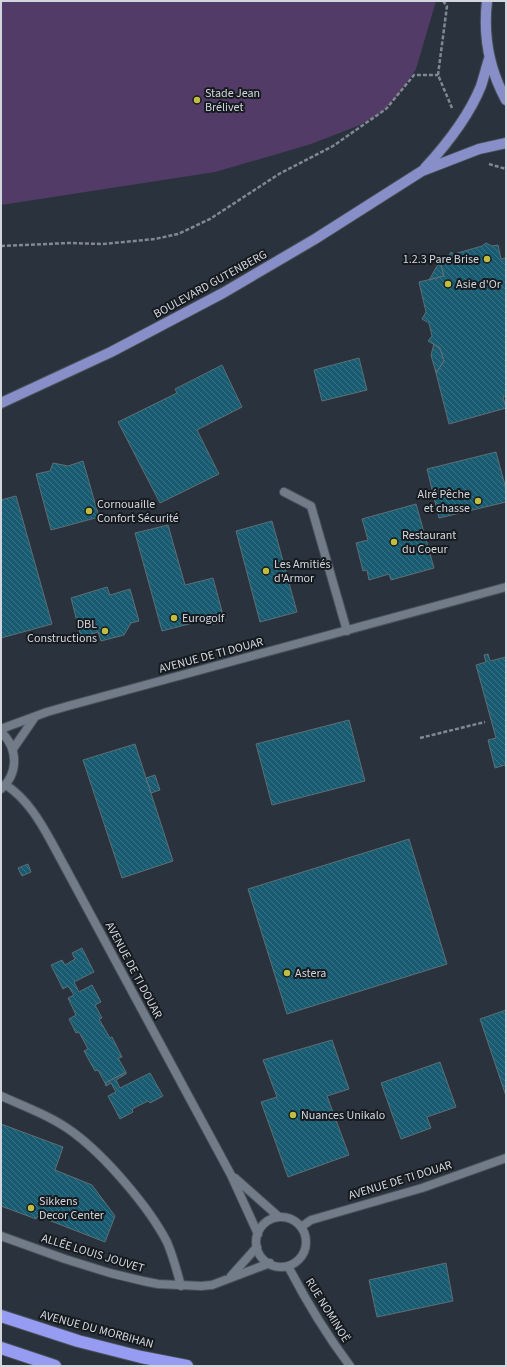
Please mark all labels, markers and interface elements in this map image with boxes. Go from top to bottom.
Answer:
place label: Stade Jean Brélivet [205,85,260,116]
marker: Stade Jean Brélivet [192,95,202,105]
street label: BOULEVARD GUTENBERG [150,246,270,323]
place label: 1.2.3 Pare Brise [403,251,479,268]
marker: 1.2.3 Pare Brise [482,254,492,264]
place label: Asie d'Or [456,276,502,293]
marker: Asie d'Or [443,279,453,289]
place label: Alré Pêche et chasse [418,486,470,517]
place label: Cornouaille Confort Sécurité [97,496,179,527]
marker: Alré Pêche et chasse [473,496,483,506]
marker: Cornouaille Confort Sécurité [84,506,94,516]
place label: Restaurant du Coeur [402,527,456,558]
marker: Restaurant du Coeur [389,537,399,547]
place label: Les Amitiés d'Armor [274,556,330,587]
marker: Les Amitiés d'Armor [261,566,271,576]
place label: Eurogolf [182,610,225,627]
marker: Eurogolf [169,613,179,623]
place label: DBL Constructions [27,616,97,647]
marker: DBL Constructions [100,626,110,636]
street label: AVENUE DE TI DOUAR [157,633,265,678]
street label: AVENUE DE TI DOUAR [101,919,166,1022]
place label: Astera [295,965,326,982]
marker: Astera [282,968,292,978]
place label: Nuances Unikalo [301,1107,385,1124]
marker: Nuances Unikalo [288,1110,298,1120]
street label: AVENUE DE TI DOUAR [346,1157,454,1204]
place label: Sikkens Decor Center [39,1193,105,1224]
marker: Sikkens Decor Center [26,1203,36,1213]
street label: ALLÉE LOUIS JOUVET [39,1230,147,1277]
street label: RUE NOMINOË [301,1275,354,1346]
street label: AVENUE DU MORBIHAN [38,1306,155,1353]

